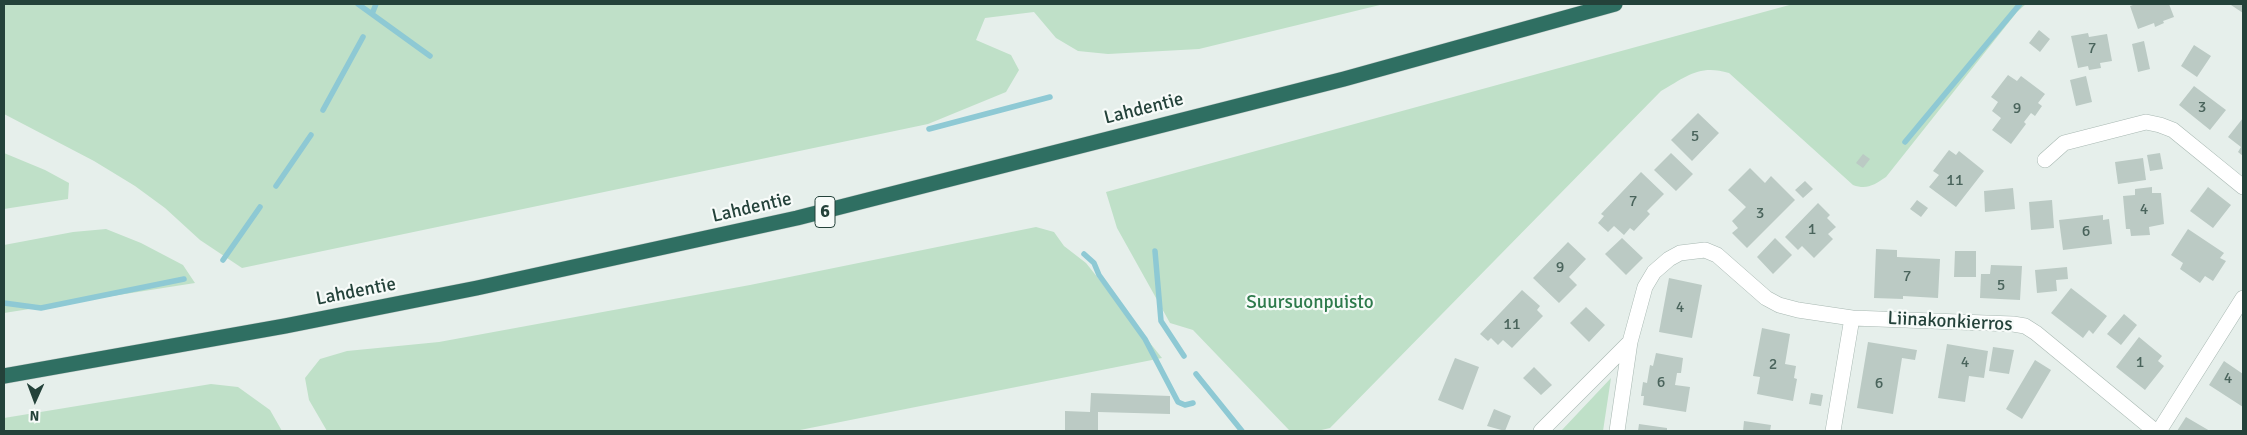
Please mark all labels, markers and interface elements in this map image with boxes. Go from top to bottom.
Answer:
house number: 7 [2088,39,2096,59]
street label: Lahdentie [1102,88,1186,130]
house number: 3 [2198,98,2206,118]
house number: 9 [2013,99,2021,119]
house number: 5 [1691,127,1699,147]
house number: 11 [1946,171,1964,191]
street label: Lahdentie [710,188,794,228]
house number: 7 [1629,192,1637,212]
road number: 6 [815,196,835,228]
house number: 4 [2140,200,2148,220]
house number: 3 [1756,204,1764,224]
house number: 1 [1808,220,1816,240]
house number: 6 [2082,222,2090,242]
house number: 9 [1556,258,1564,278]
house number: 7 [1903,267,1911,287]
street label: Lahdentie [314,273,398,311]
house number: 5 [1997,276,2005,296]
park label: Suursuonpuisto [1246,292,1374,314]
house number: 4 [1676,298,1684,318]
street label: Liinakonkierros [1887,307,2013,337]
house number: 11 [1503,315,1521,335]
house number: 4 [1961,353,1969,373]
house number: 1 [2136,353,2144,373]
house number: 2 [1769,355,1777,375]
house number: 4 [2224,369,2232,389]
house number: 6 [1657,373,1665,393]
house number: 6 [1875,374,1883,394]
north arrow [10,375,60,425]
text: N [29,407,40,424]

